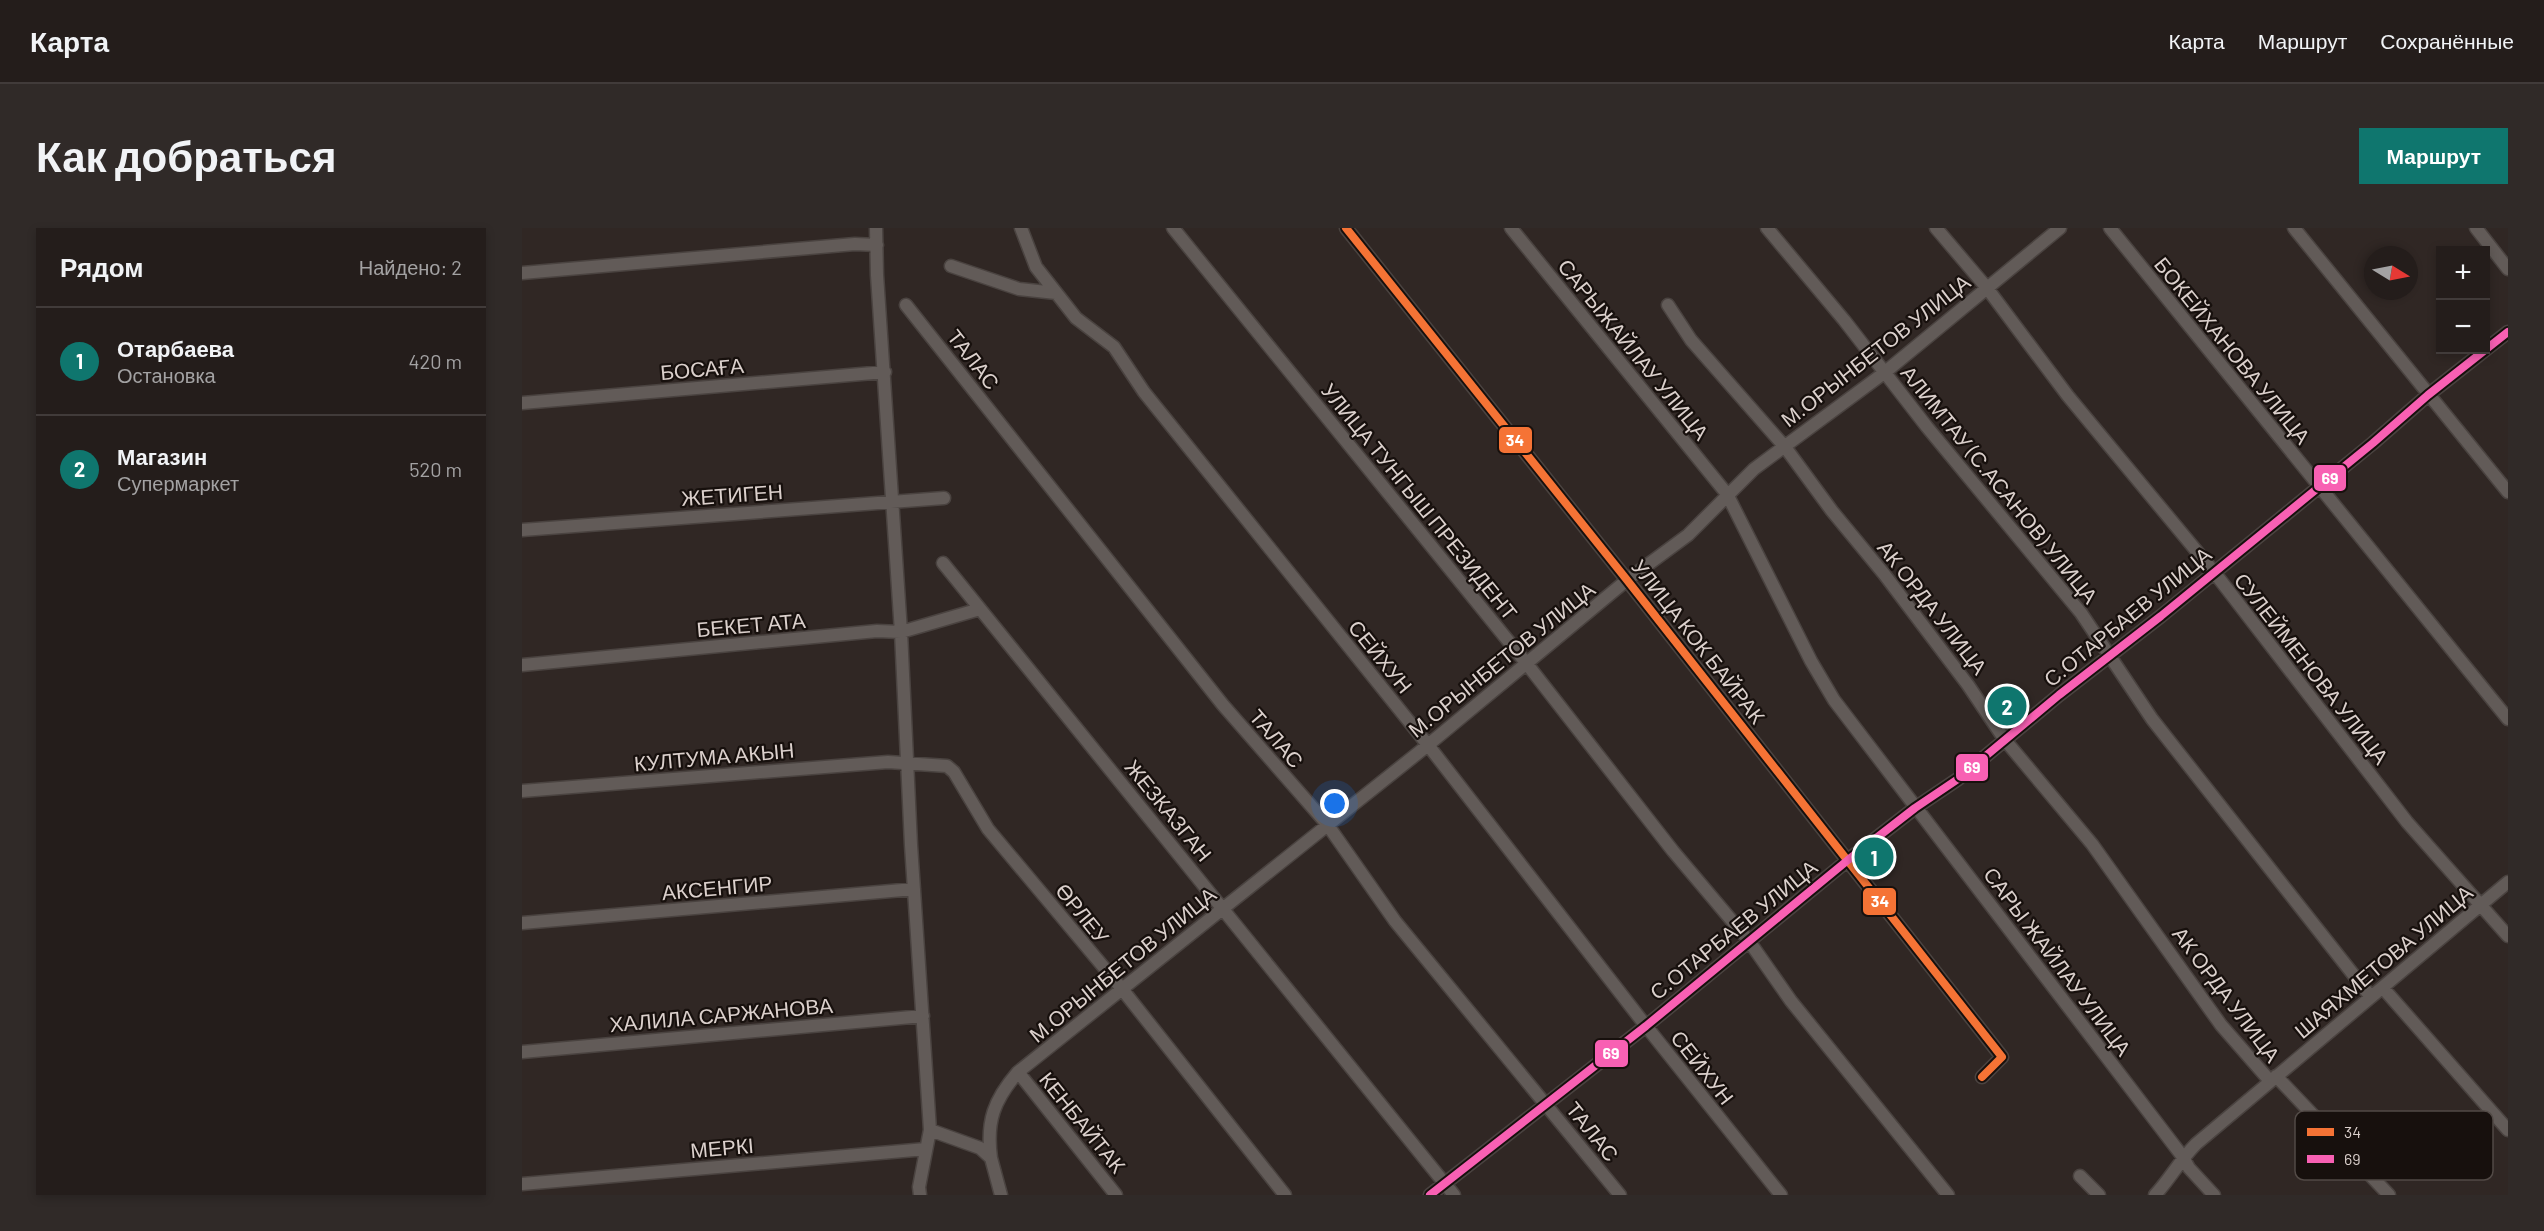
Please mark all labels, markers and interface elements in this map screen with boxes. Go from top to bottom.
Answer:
text: Карта [30,24,109,58]
text: Карта [2169,28,2225,53]
text: Маршрут [2258,28,2347,53]
text: Сохранённые [2380,28,2514,53]
button: Маршрут [2359,128,2508,184]
text: Как добраться [36,130,336,180]
north arrow [2364,246,2418,300]
map controls [2436,246,2490,354]
button: + [2436,246,2490,300]
text: Рядом [60,251,143,282]
street label: БОКЕЙХАНОВА УЛИЦА [2150,251,2316,449]
street label: САРЫЖАЙЛАУ УЛИЦА [1553,254,1715,444]
text: Найдено: 2 [359,255,462,279]
street label: М.ОРЫНБЕТОВ УЛИЦА [1776,269,1974,431]
button: − [2436,300,2490,354]
street label: ТАЛАС [943,324,1005,394]
text: Отарбаева [117,335,234,361]
text: 1 [76,349,83,373]
text: 420 m [408,349,462,373]
street label: БОСАҒА [659,352,745,384]
street label: АЛИМТАУ (С.АСАНОВ) УЛИЦА [1896,360,2104,608]
text: Остановка [117,363,216,387]
street label: УЛИЦА ТУНГЫШ ПРЕЗИДЕНТ [1317,378,1523,624]
line badge: 34 [1498,426,1533,454]
text: 34 [1506,430,1524,449]
text: Магазин [117,443,207,469]
text: 2 [74,457,85,481]
text: 520 m [409,457,462,481]
line badge: 69 [2313,464,2347,492]
text: 69 [2321,468,2339,487]
text: Супермаркет [117,471,239,495]
street label: ЖЕТИГЕН [680,478,784,510]
street label: АК ОРДА УЛИЦА [1873,535,1993,679]
street label: С.ОТАРБАЕВ УЛИЦА [2038,541,2216,691]
street label: УЛИЦА КОК БАЙРАК [1627,554,1771,729]
street label: СУЛЕЙМЕНОВА УЛИЦА [2230,567,2394,769]
street label: М.ОРЫНБЕТОВ УЛИЦА [1403,576,1599,742]
street label: БЕКЕТ АТА [695,607,807,641]
street label: СЕЙХУН [1344,614,1418,698]
pin: 2 [1988,684,2026,728]
street label: ТАЛАС [1245,704,1309,772]
street label: КУЛТУМА АКЫН [633,737,795,775]
line badge: 69 [1955,753,1989,782]
street label: ЖЕЗКАЗГАН [1120,754,1218,866]
text: 69 [1963,757,1981,776]
your location [1320,789,1349,818]
pin: 1 [1854,834,1894,880]
street label: С.ОТАРБАЕВ УЛИЦА [1644,854,1822,1004]
street label: САРЫ ЖАЙЛАУ УЛИЦА [1979,862,2137,1060]
street label: АКСЕНГИР [661,870,773,904]
street label: ӨРЛЕУ [1051,878,1115,949]
street label: ШАЯХМЕТОВА УЛИЦА [2289,879,2477,1043]
street label: М.ОРЫНБЕТОВ УЛИЦА [1024,881,1220,1047]
line badge: 34 [1862,887,1897,916]
text: 34 [1871,891,1889,910]
street label: АК ОРДА УЛИЦА [2168,921,2286,1067]
street label: ХАЛИЛА САРЖАНОВА [608,992,834,1036]
street label: СЕЙХУН [1666,1025,1740,1109]
line badge: 69 [1594,1039,1629,1068]
text: 69 [1602,1043,1620,1062]
street label: КЕНБАЙТАК [1035,1067,1132,1178]
street label: ТАЛАС [1562,1096,1624,1166]
legend [2295,1111,2493,1180]
text: 34 [2344,1122,2361,1141]
street label: МЕРКІ [689,1132,755,1162]
text: 69 [2344,1149,2361,1168]

